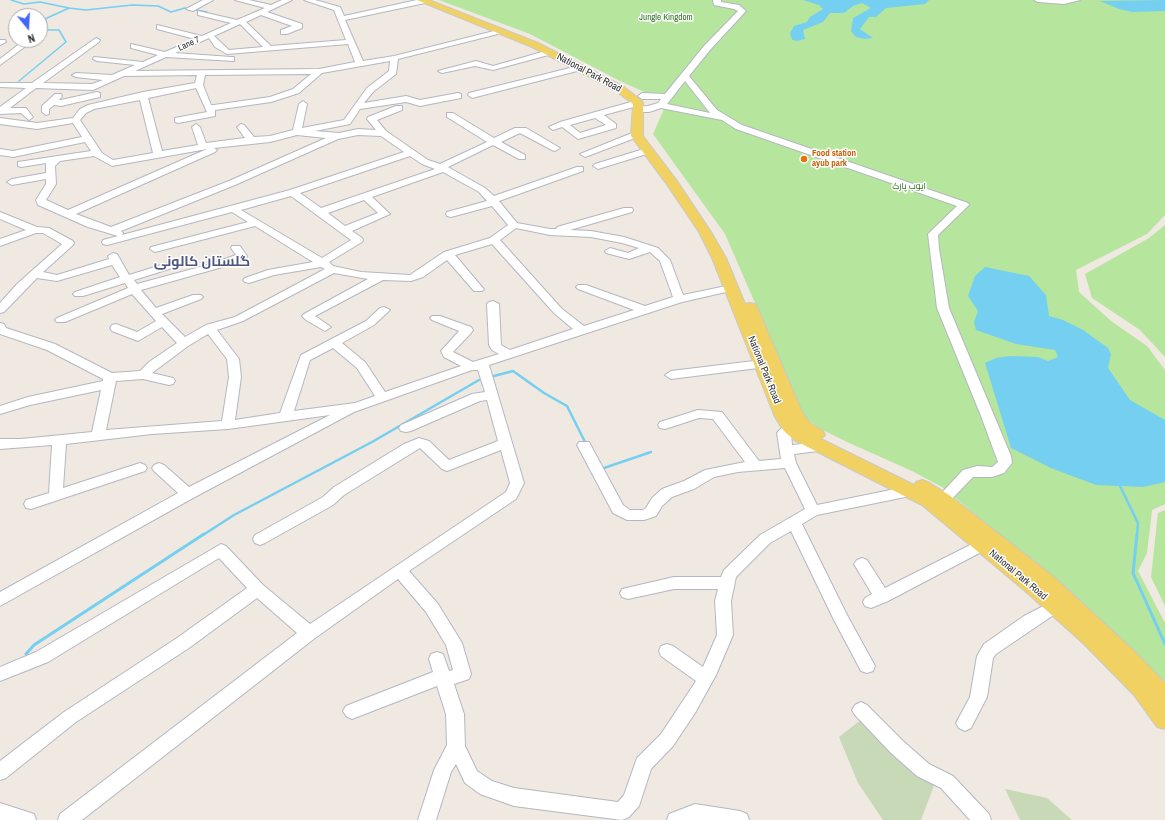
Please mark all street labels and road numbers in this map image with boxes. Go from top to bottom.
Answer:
street label: Lane 7 [176,34,202,54]
street label: National Park Road [555,51,623,95]
street label: National Park Road [745,335,783,405]
street label: National Park Road [987,547,1049,603]

